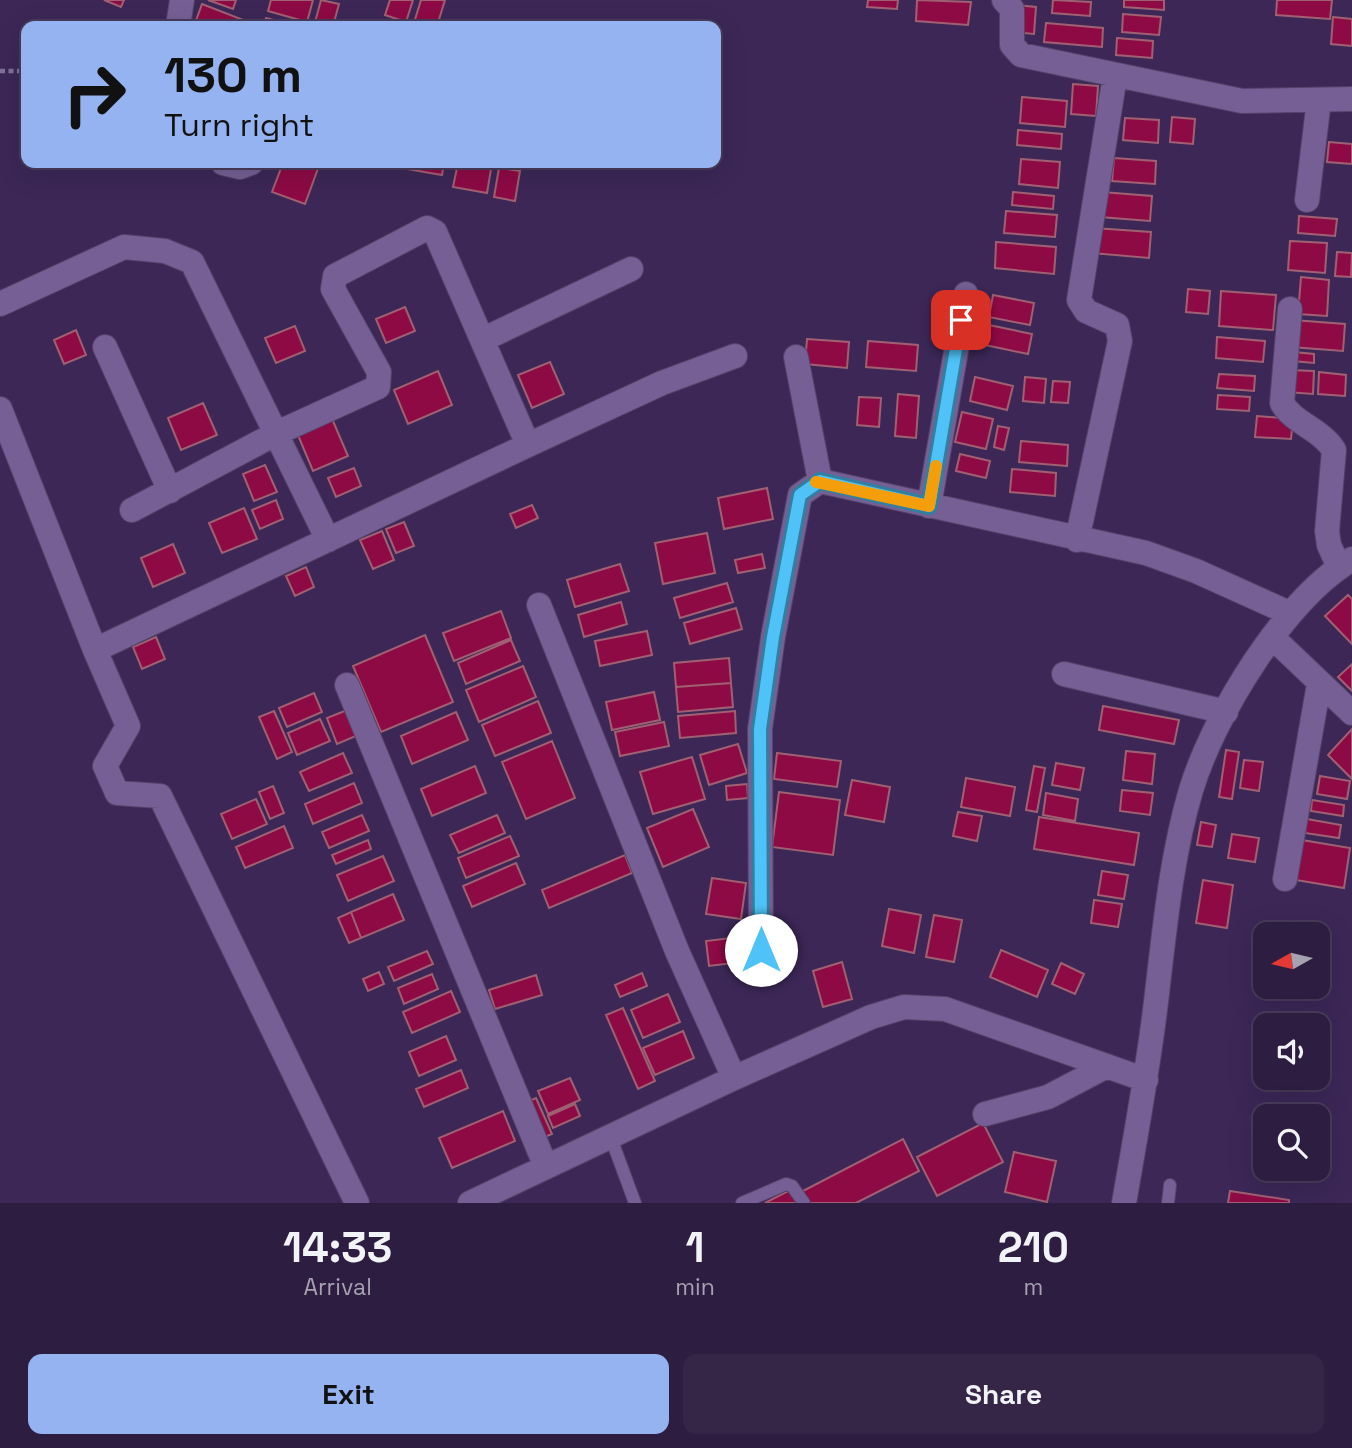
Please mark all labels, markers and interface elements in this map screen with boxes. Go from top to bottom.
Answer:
text: 130 m [164,44,302,106]
icon: right [49,49,140,140]
text: Turn right [164,105,314,145]
pin [931,290,991,350]
icon: arrive [942,301,980,339]
position arrow [724,913,798,987]
north arrow [1253,922,1330,999]
map controls [1253,922,1330,1181]
button: sound [1253,1013,1330,1090]
button: search [1253,1104,1330,1181]
text: 14:33 [283,1221,392,1274]
text: 1 [686,1221,705,1274]
text: 210 [998,1221,1069,1274]
text: Arrival [303,1272,372,1302]
text: min [675,1272,715,1302]
text: m [1024,1272,1043,1302]
button: Exit [28,1354,669,1434]
button: Share [683,1354,1324,1434]

